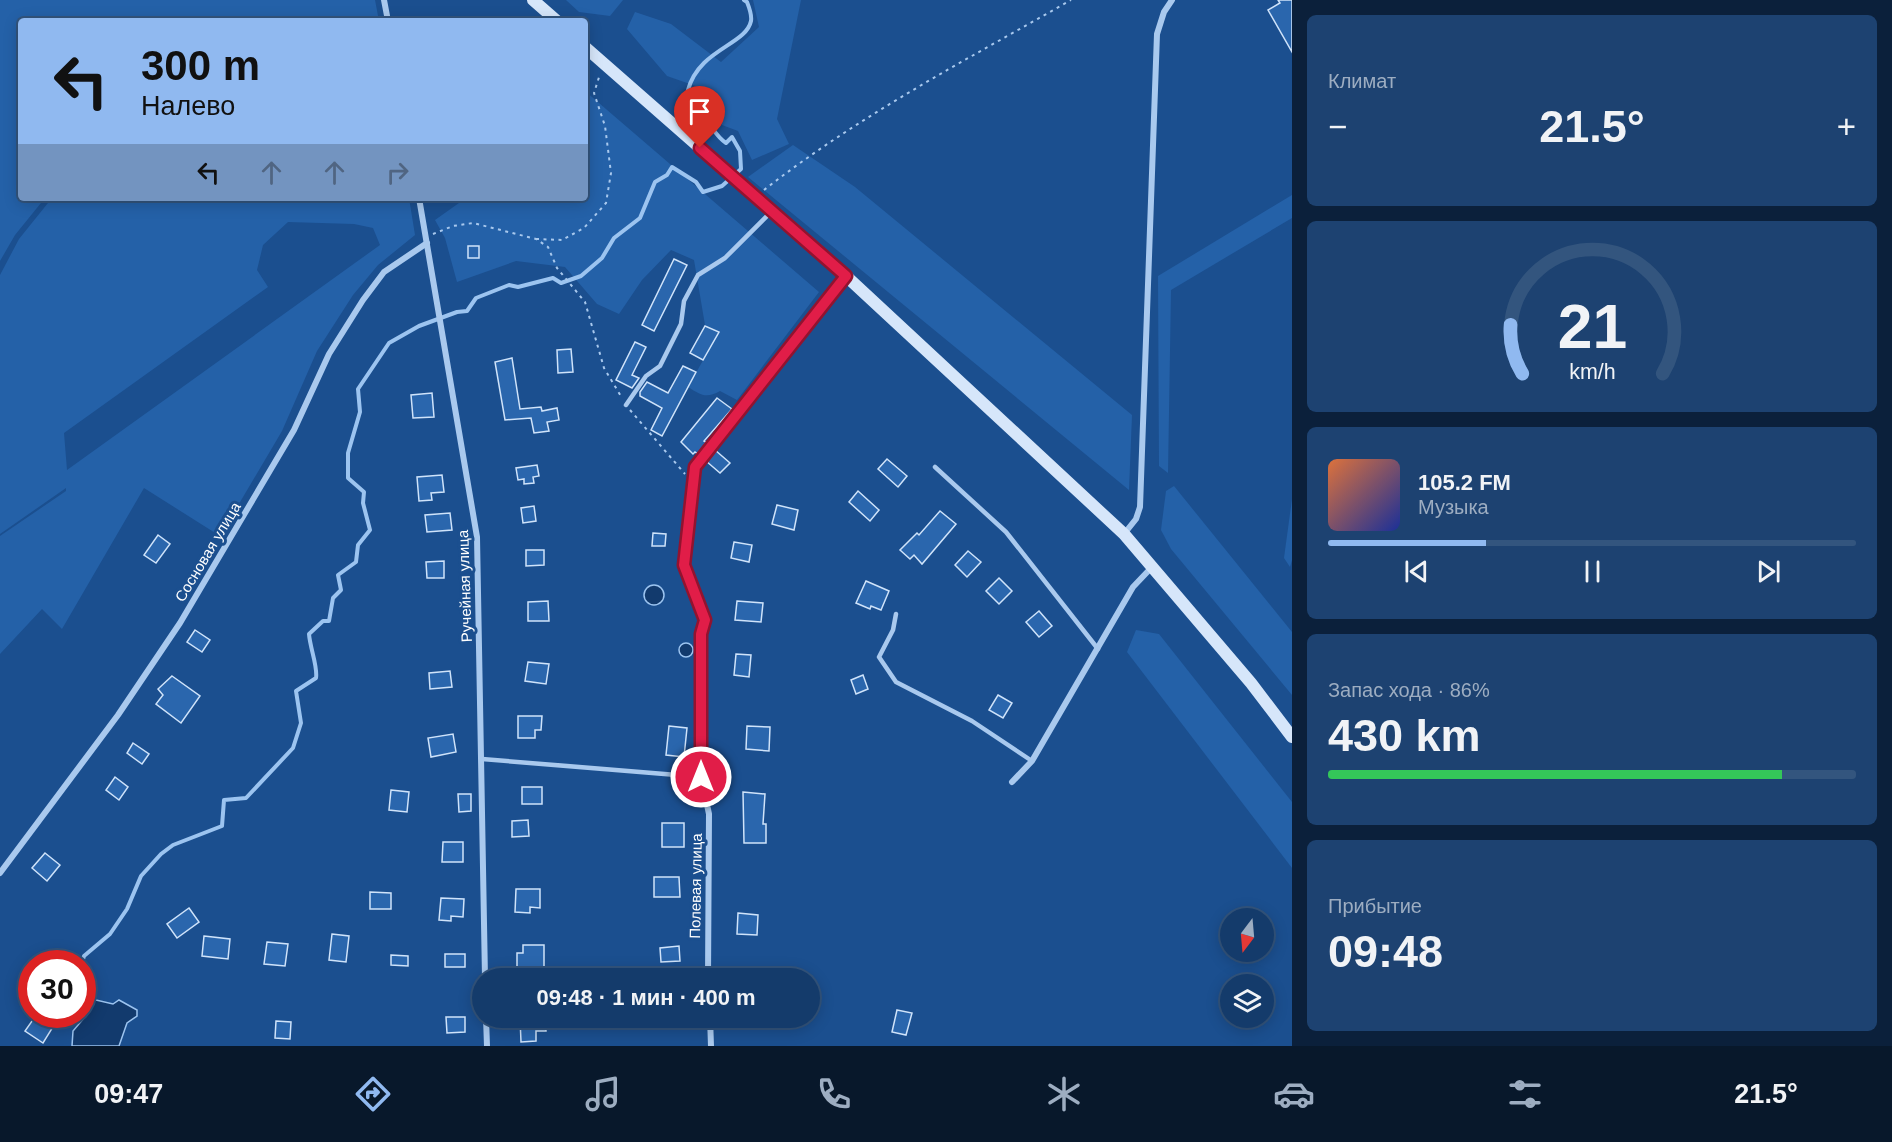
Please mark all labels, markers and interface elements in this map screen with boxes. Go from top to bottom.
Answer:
icon: left [42,42,120,120]
text: 300 m [141,42,260,89]
text: Климат [1328,70,1396,92]
pin [674,86,725,148]
text: Налево [141,91,235,121]
icon: arrive [683,95,716,128]
text: 21.5° [1539,101,1645,152]
text: − [1328,108,1347,145]
text: + [1837,108,1856,145]
icon: left [192,156,225,189]
icon: ahead [255,156,288,189]
icon: ahead [318,156,351,189]
icon: right [381,156,414,189]
text: 21 [1557,292,1627,361]
text: km/h [1569,360,1615,384]
text: 105.2 FM [1418,470,1511,495]
text: Музыка [1418,496,1489,518]
street label: Сосновая улица [171,498,244,605]
street label: Ручейная улица [454,529,475,642]
icon: previous [1400,555,1433,588]
icon: pause [1576,555,1609,588]
icon: next [1752,555,1785,588]
text: Запас хода · 86% [1328,679,1490,701]
text: 430 km [1328,710,1481,761]
position arrow [669,745,733,809]
street label: Полевая улица [686,832,705,939]
text: Прибытие [1328,895,1422,917]
north arrow [1220,908,1274,962]
map controls [1220,908,1274,1028]
text: 09:48 [1328,926,1443,977]
speed limit sign: 30 [18,950,96,1028]
button: layers [1220,974,1274,1028]
text: 09:48 · 1 мин · 400 m [536,985,756,1010]
icon: directions [352,1073,394,1115]
icon: music [582,1073,624,1115]
icon: phone [813,1073,855,1115]
icon: climate [1043,1073,1085,1115]
icon: car [1273,1073,1315,1115]
icon: filters [1504,1073,1546,1115]
text: 09:47 [94,1079,163,1109]
text: 21.5° [1734,1079,1798,1109]

